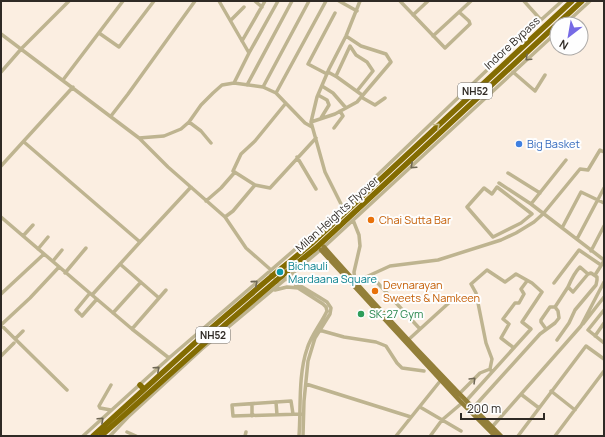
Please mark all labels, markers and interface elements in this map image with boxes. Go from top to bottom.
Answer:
street label: Indore Bypass [480,13,543,72]
north arrow [549,16,589,56]
text: N [556,36,571,53]
one-way arrow [525,53,533,61]
road number: NH52 [458,83,492,99]
one-way arrow [432,123,440,131]
place label: Big Basket [527,136,580,151]
marker: Big Basket [514,139,524,149]
one-way arrow [410,161,418,168]
street label: Milan Heights Flyover [292,172,381,255]
place label: Chai Sutta Bar [379,212,451,227]
marker: Chai Sutta Bar [366,215,376,225]
place label: Bichauli Mardaana Square [288,258,378,286]
marker: Bichauli Mardaana Square [275,267,285,277]
place label: Devnarayan Sweets & Namkeen [383,277,480,305]
one-way arrow [250,280,258,287]
marker: Devnarayan Sweets & Namkeen [370,286,380,296]
place label: SK-27 Gym [369,306,423,321]
marker: SK-27 Gym [356,309,366,319]
road number: NH52 [196,327,230,343]
one-way arrow [153,366,160,373]
one-way arrow [468,377,476,385]
scale bar [461,395,544,421]
text: 200 m [467,400,501,417]
one-way arrow [96,418,103,425]

